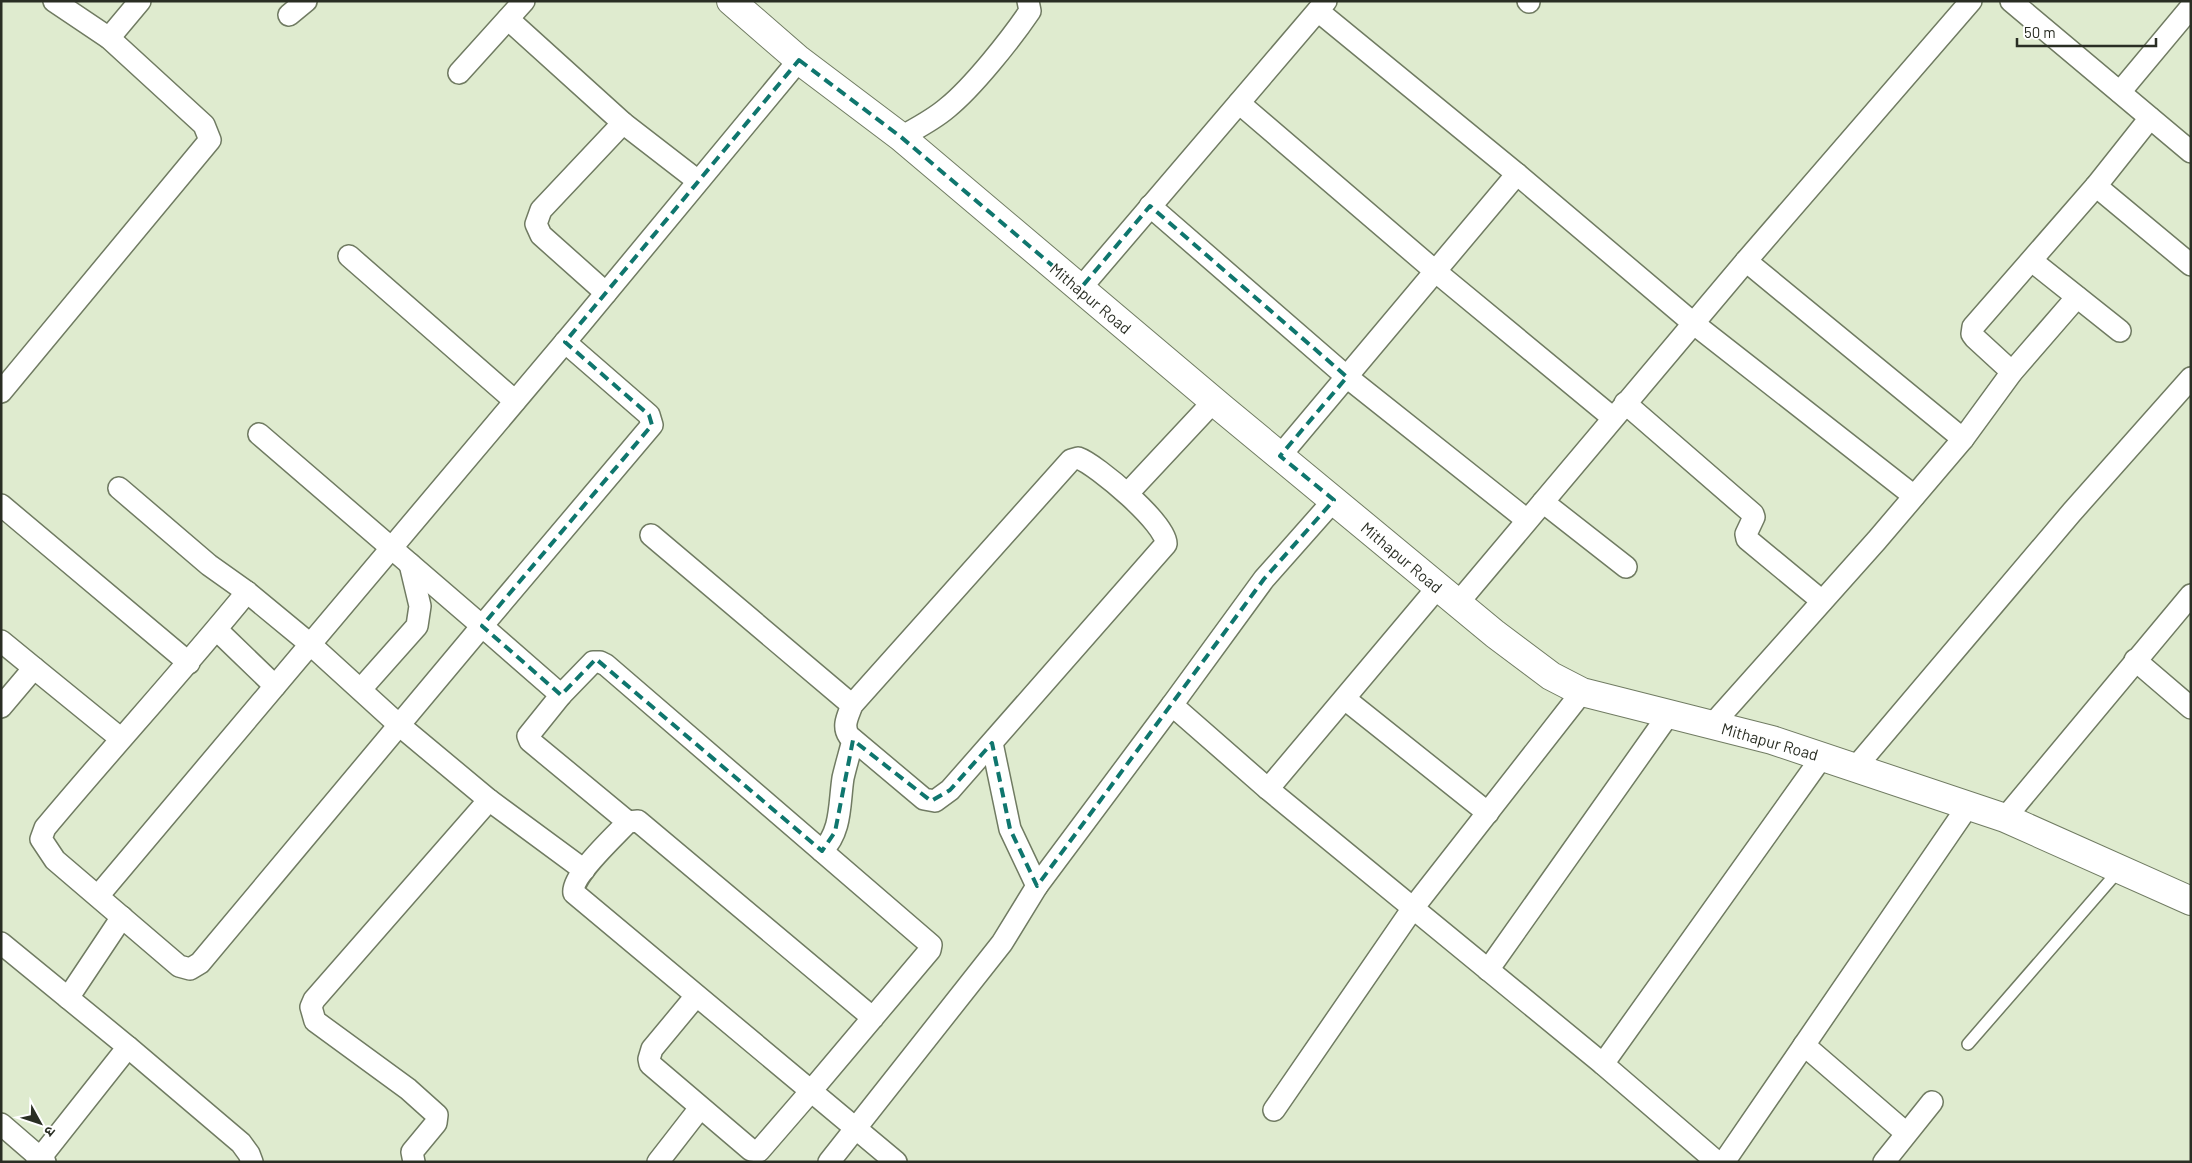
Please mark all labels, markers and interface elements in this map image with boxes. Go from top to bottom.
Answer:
scale bar [2017,15,2156,47]
text: 50 m [2024,23,2056,41]
street label: Mithapur Road [1047,259,1135,337]
street label: Mithapur Road [1358,518,1446,596]
street label: Mithapur Road [1719,718,1821,764]
north arrow [15,1098,65,1148]
text: उ [41,1123,59,1141]

